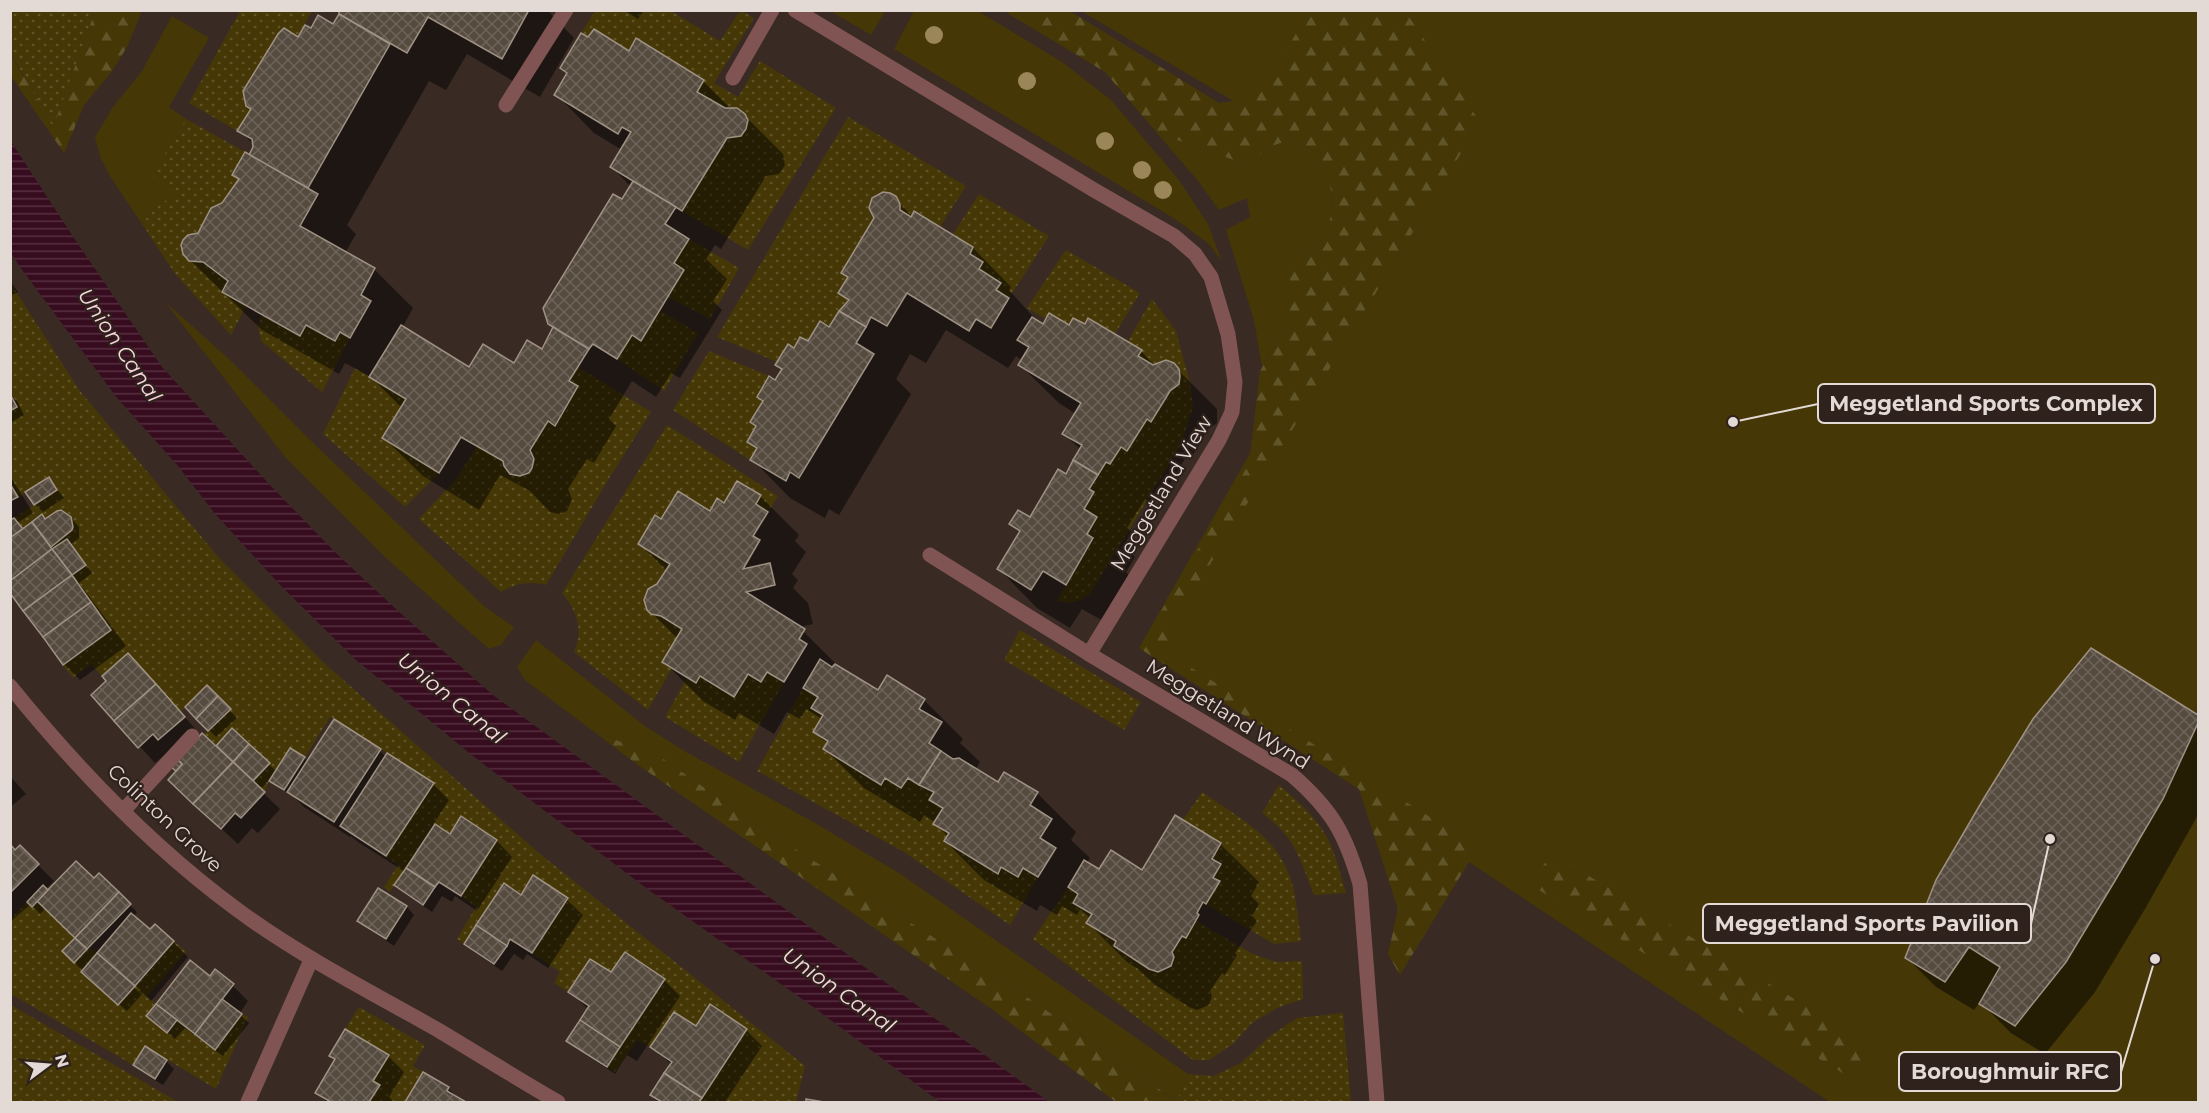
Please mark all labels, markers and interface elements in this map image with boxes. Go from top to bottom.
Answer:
water label: Union Canal [73,283,167,407]
callout: Meggetland Sports Complex [1818,384,2155,423]
text: Meggetland Sports Complex [1829,391,2143,416]
street label: Meggetland View [1105,411,1217,575]
water label: Union Canal [393,647,511,749]
street label: Meggetland Wynd [1142,654,1314,774]
street label: Colinton Grove [103,759,227,877]
callout: Meggetland Sports Pavilion [1703,904,2031,943]
text: Meggetland Sports Pavilion [1715,911,2019,936]
water label: Union Canal [778,942,900,1038]
north arrow [18,1035,78,1095]
text: N [51,1052,73,1070]
callout: Boroughmuir RFC [1899,1052,2121,1091]
text: Boroughmuir RFC [1911,1059,2109,1084]

